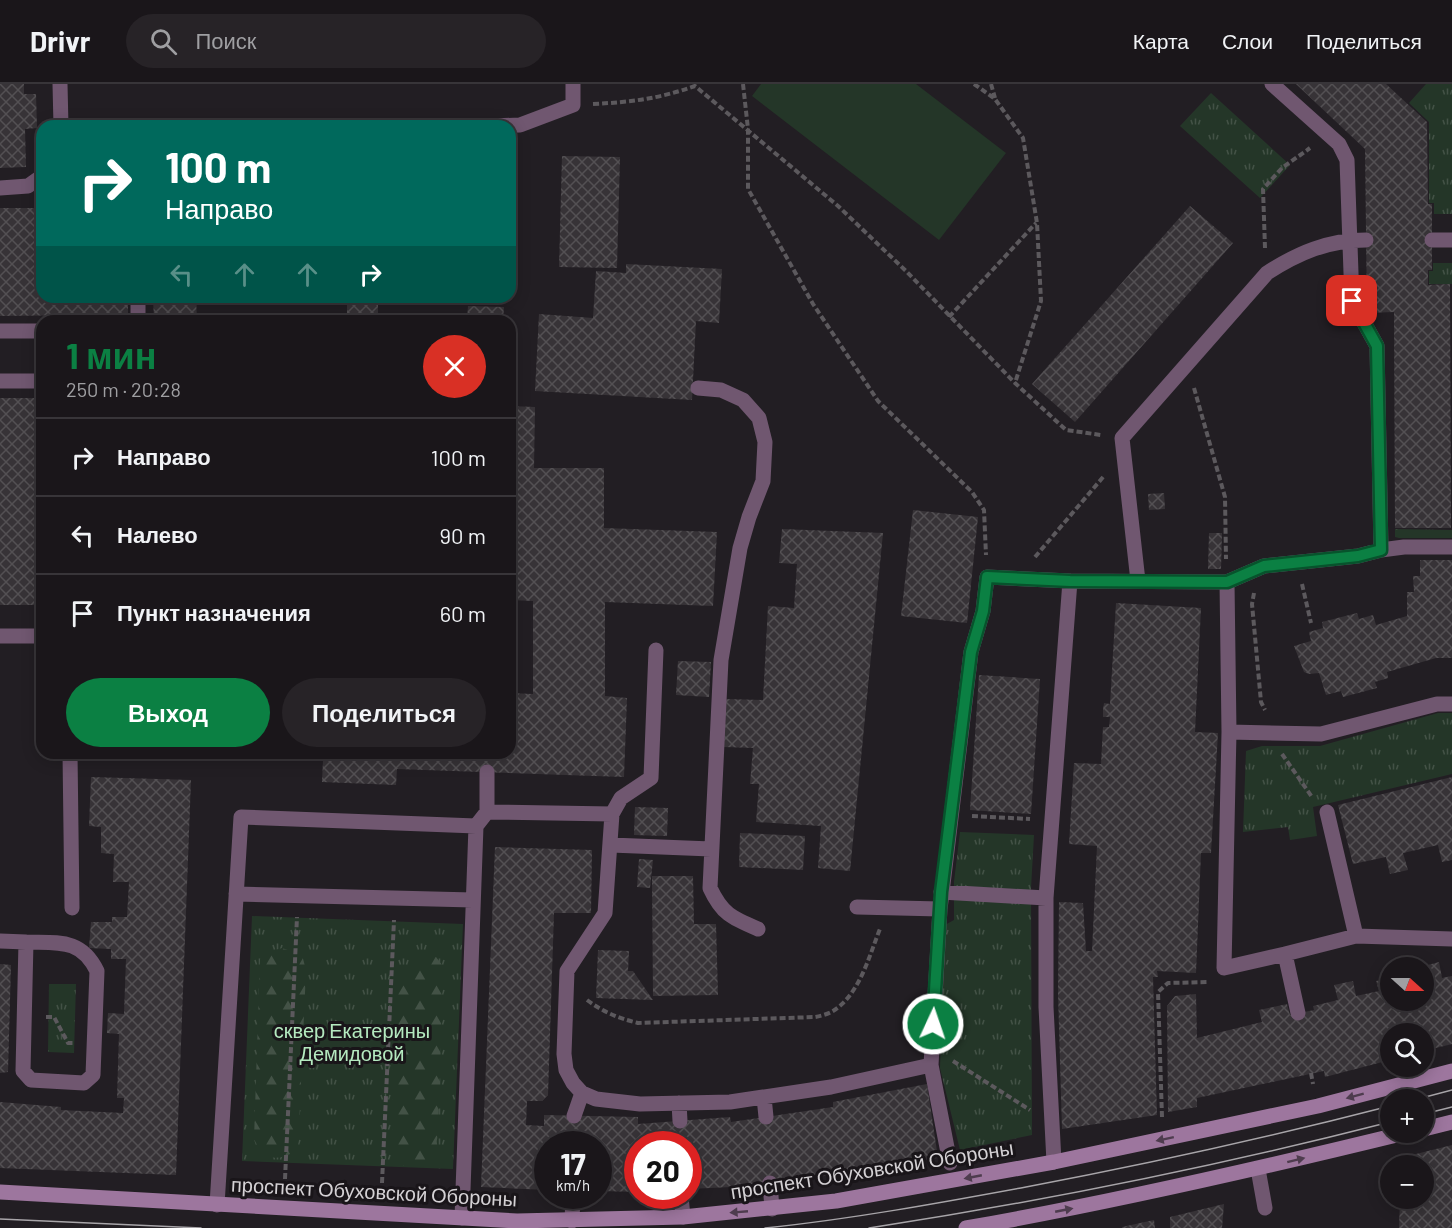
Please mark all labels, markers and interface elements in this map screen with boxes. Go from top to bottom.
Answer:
search box [126,14,546,68]
text: Drivr [30,24,90,58]
icon: search [147,25,180,58]
text: Поиск [195,27,256,53]
text: Карта [1133,28,1189,53]
text: Слои [1222,28,1273,53]
text: Поделиться [1306,28,1422,53]
text: 100 m [165,141,271,191]
icon: right [66,144,144,222]
text: Направо [165,192,273,224]
icon: left [165,258,198,291]
icon: ahead [228,258,261,291]
icon: ahead [291,258,324,291]
icon: right [354,258,387,291]
pin [1326,275,1377,326]
icon: arrive [1335,284,1368,317]
text: 1 мин [66,333,156,376]
button: close [423,335,486,398]
text: 250 m · 20:28 [66,377,181,401]
icon: right [66,441,99,474]
text: Направо [117,443,211,469]
text: 100 m [431,444,486,470]
icon: left [66,519,99,552]
text: Налево [117,521,198,547]
text: 90 m [440,522,486,548]
icon: arrive [66,597,99,630]
text: Пункт назначения [117,599,311,625]
text: 60 m [440,600,486,626]
button: Выход [66,678,270,747]
button: Поделиться [282,678,486,747]
north arrow [1380,957,1434,1011]
map controls [1380,957,1434,1209]
position arrow [901,992,965,1056]
park label: сквер Екатерины Демидовой [274,1018,430,1065]
button: search [1380,1023,1434,1077]
button: + [1380,1089,1434,1143]
one-way arrow [1346,1092,1364,1102]
speed limit sign: 20 [624,1131,702,1209]
street label: проспект Обуховской Обороны [729,1135,1015,1203]
one-way arrow [1155,1135,1174,1144]
text: 17 [560,1145,586,1181]
one-way arrow [1287,1154,1305,1164]
button: − [1380,1155,1434,1209]
street label: проспект Обуховской Обороны [231,1172,518,1210]
one-way arrow [964,1173,983,1182]
text: km/h [556,1176,590,1194]
one-way arrow [1055,1205,1074,1214]
one-way arrow [729,1207,748,1217]

